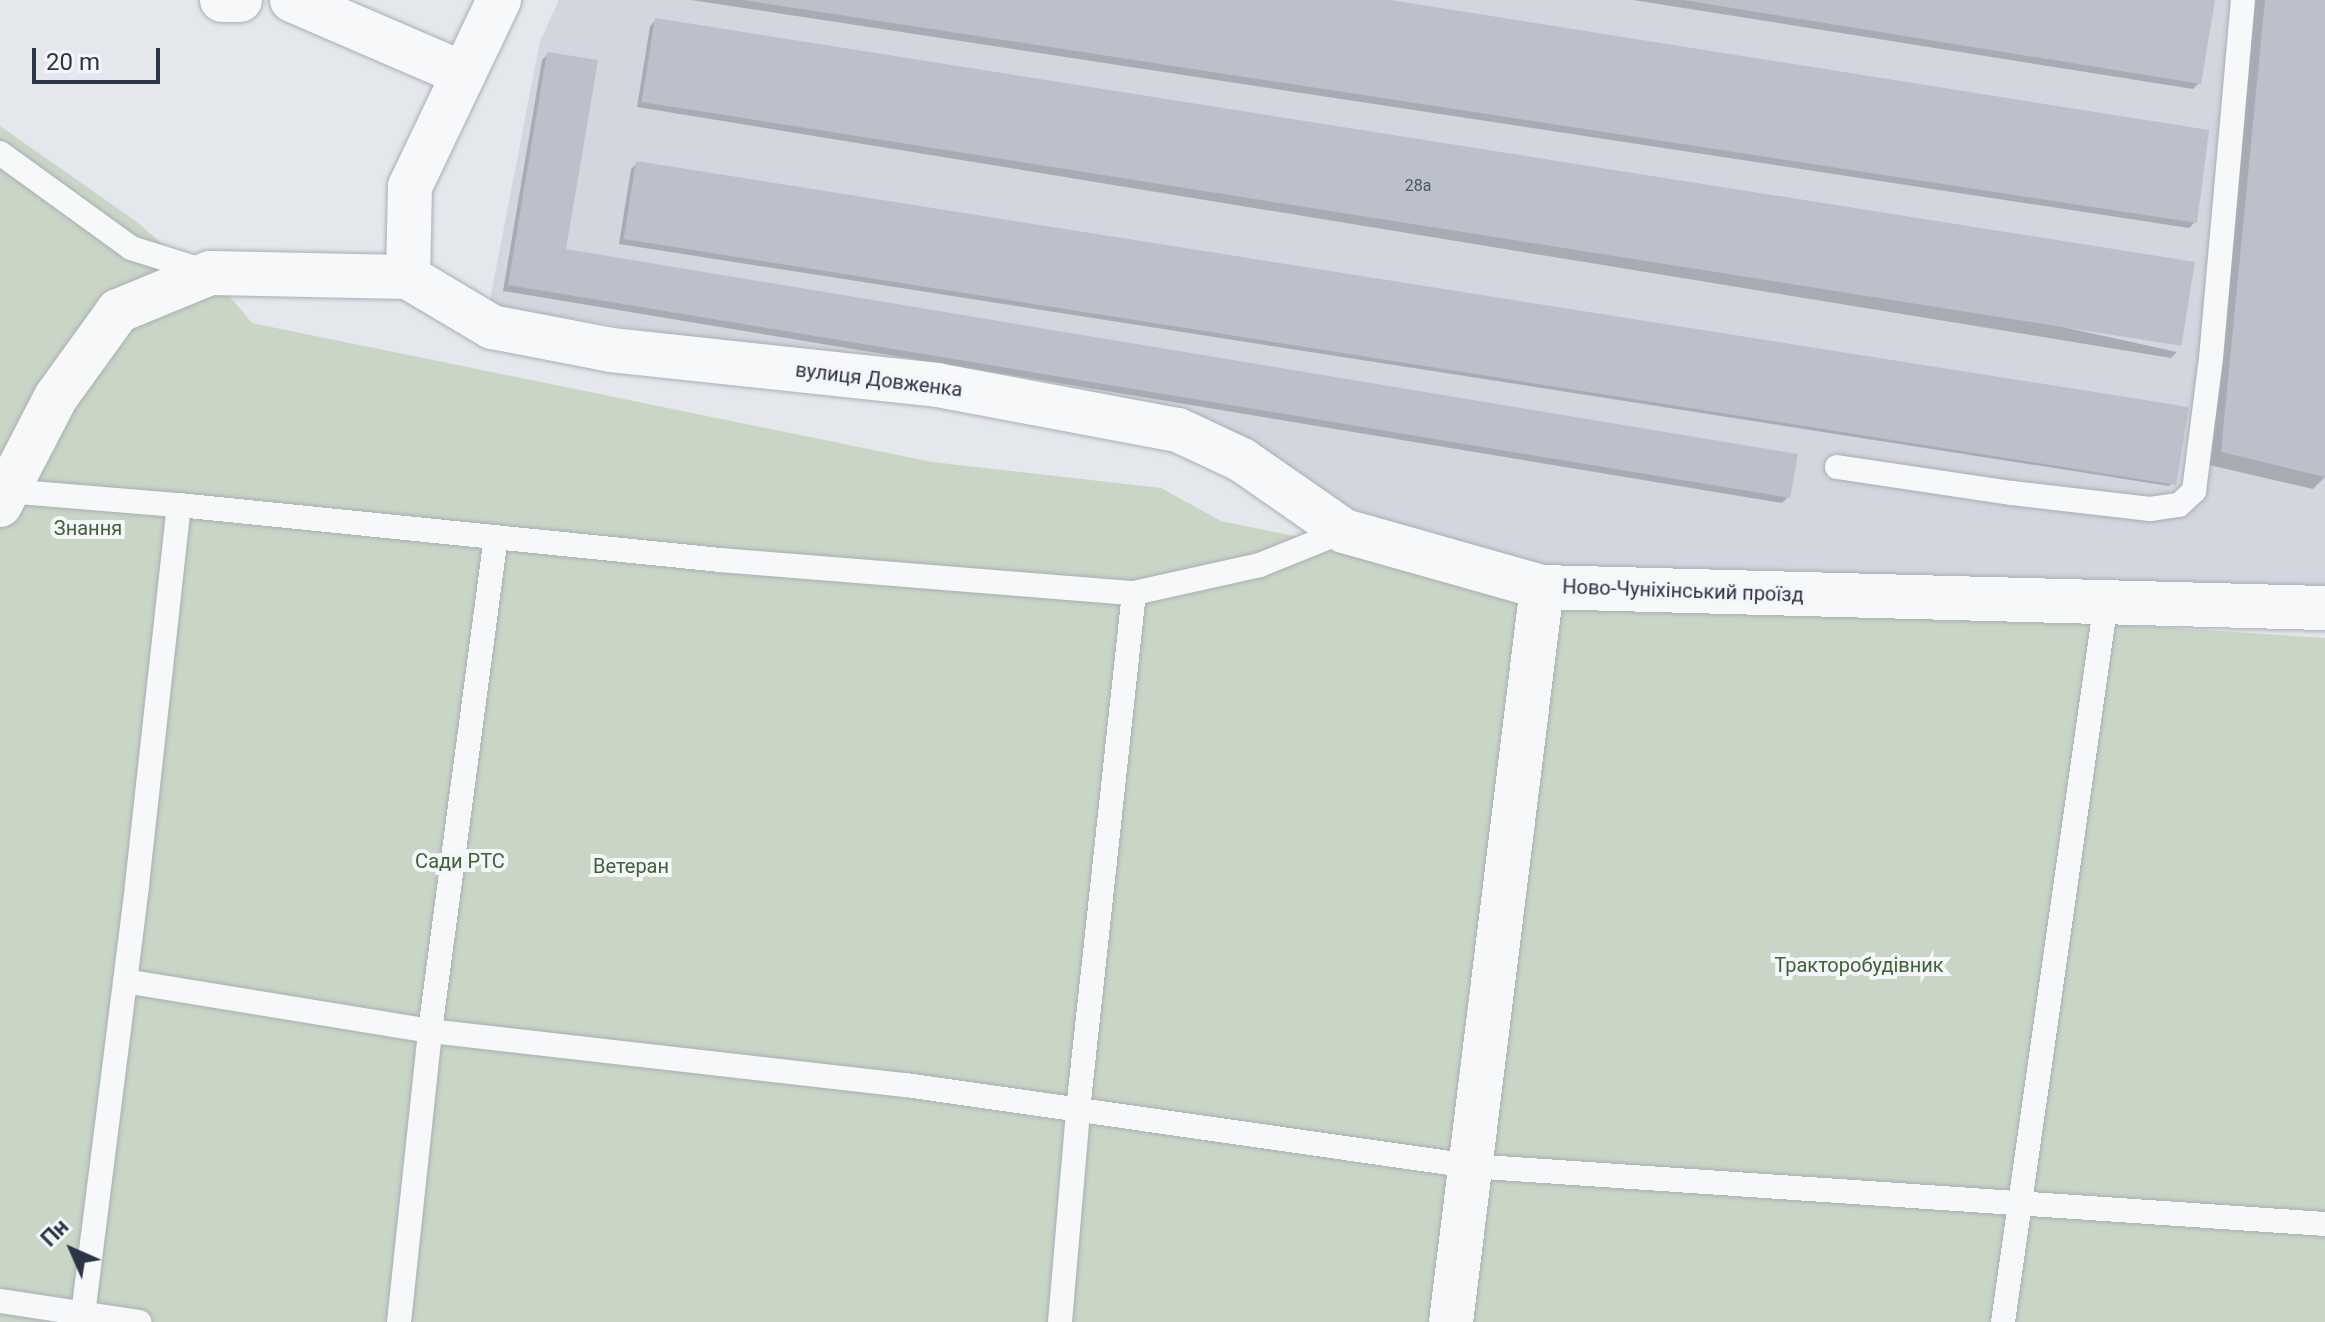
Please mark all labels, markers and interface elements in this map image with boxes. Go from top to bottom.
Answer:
scale bar [36,32,164,82]
text: 20 m [46,48,100,76]
house number: 28а [1405,176,1431,196]
street label: вулиця Довженка [794,358,964,402]
park label: Знання [54,516,122,540]
street label: Ново-Чуніхінський проїзд [1562,575,1804,607]
park label: Сади РТС [415,849,505,873]
park label: Ветеран [593,854,669,878]
park label: Тракторобудівник [1774,953,1944,977]
north arrow [32,1210,112,1290]
text: Пн [36,1214,73,1251]

